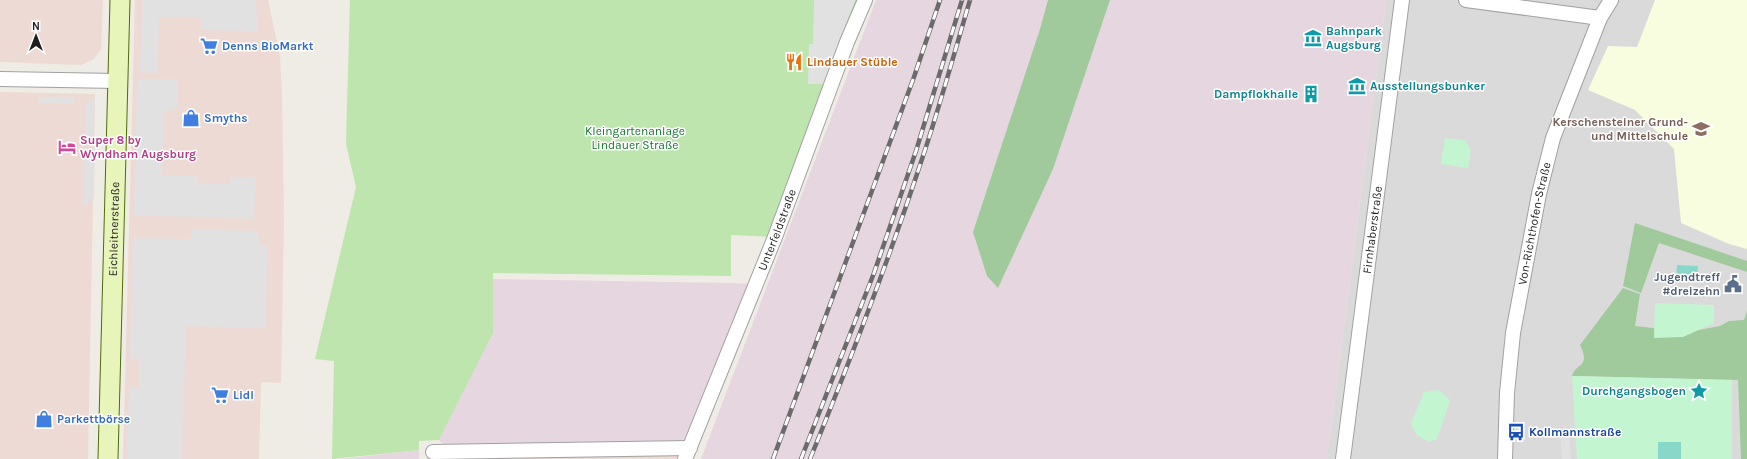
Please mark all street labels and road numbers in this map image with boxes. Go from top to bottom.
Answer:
street label: Von-Richthofen-Straße [1515,160,1554,286]
street label: Eichleitnerstraße [106,182,122,277]
street label: Firnhaberstraße [1360,185,1385,275]
street label: Unterfeldstraße [755,187,799,273]

